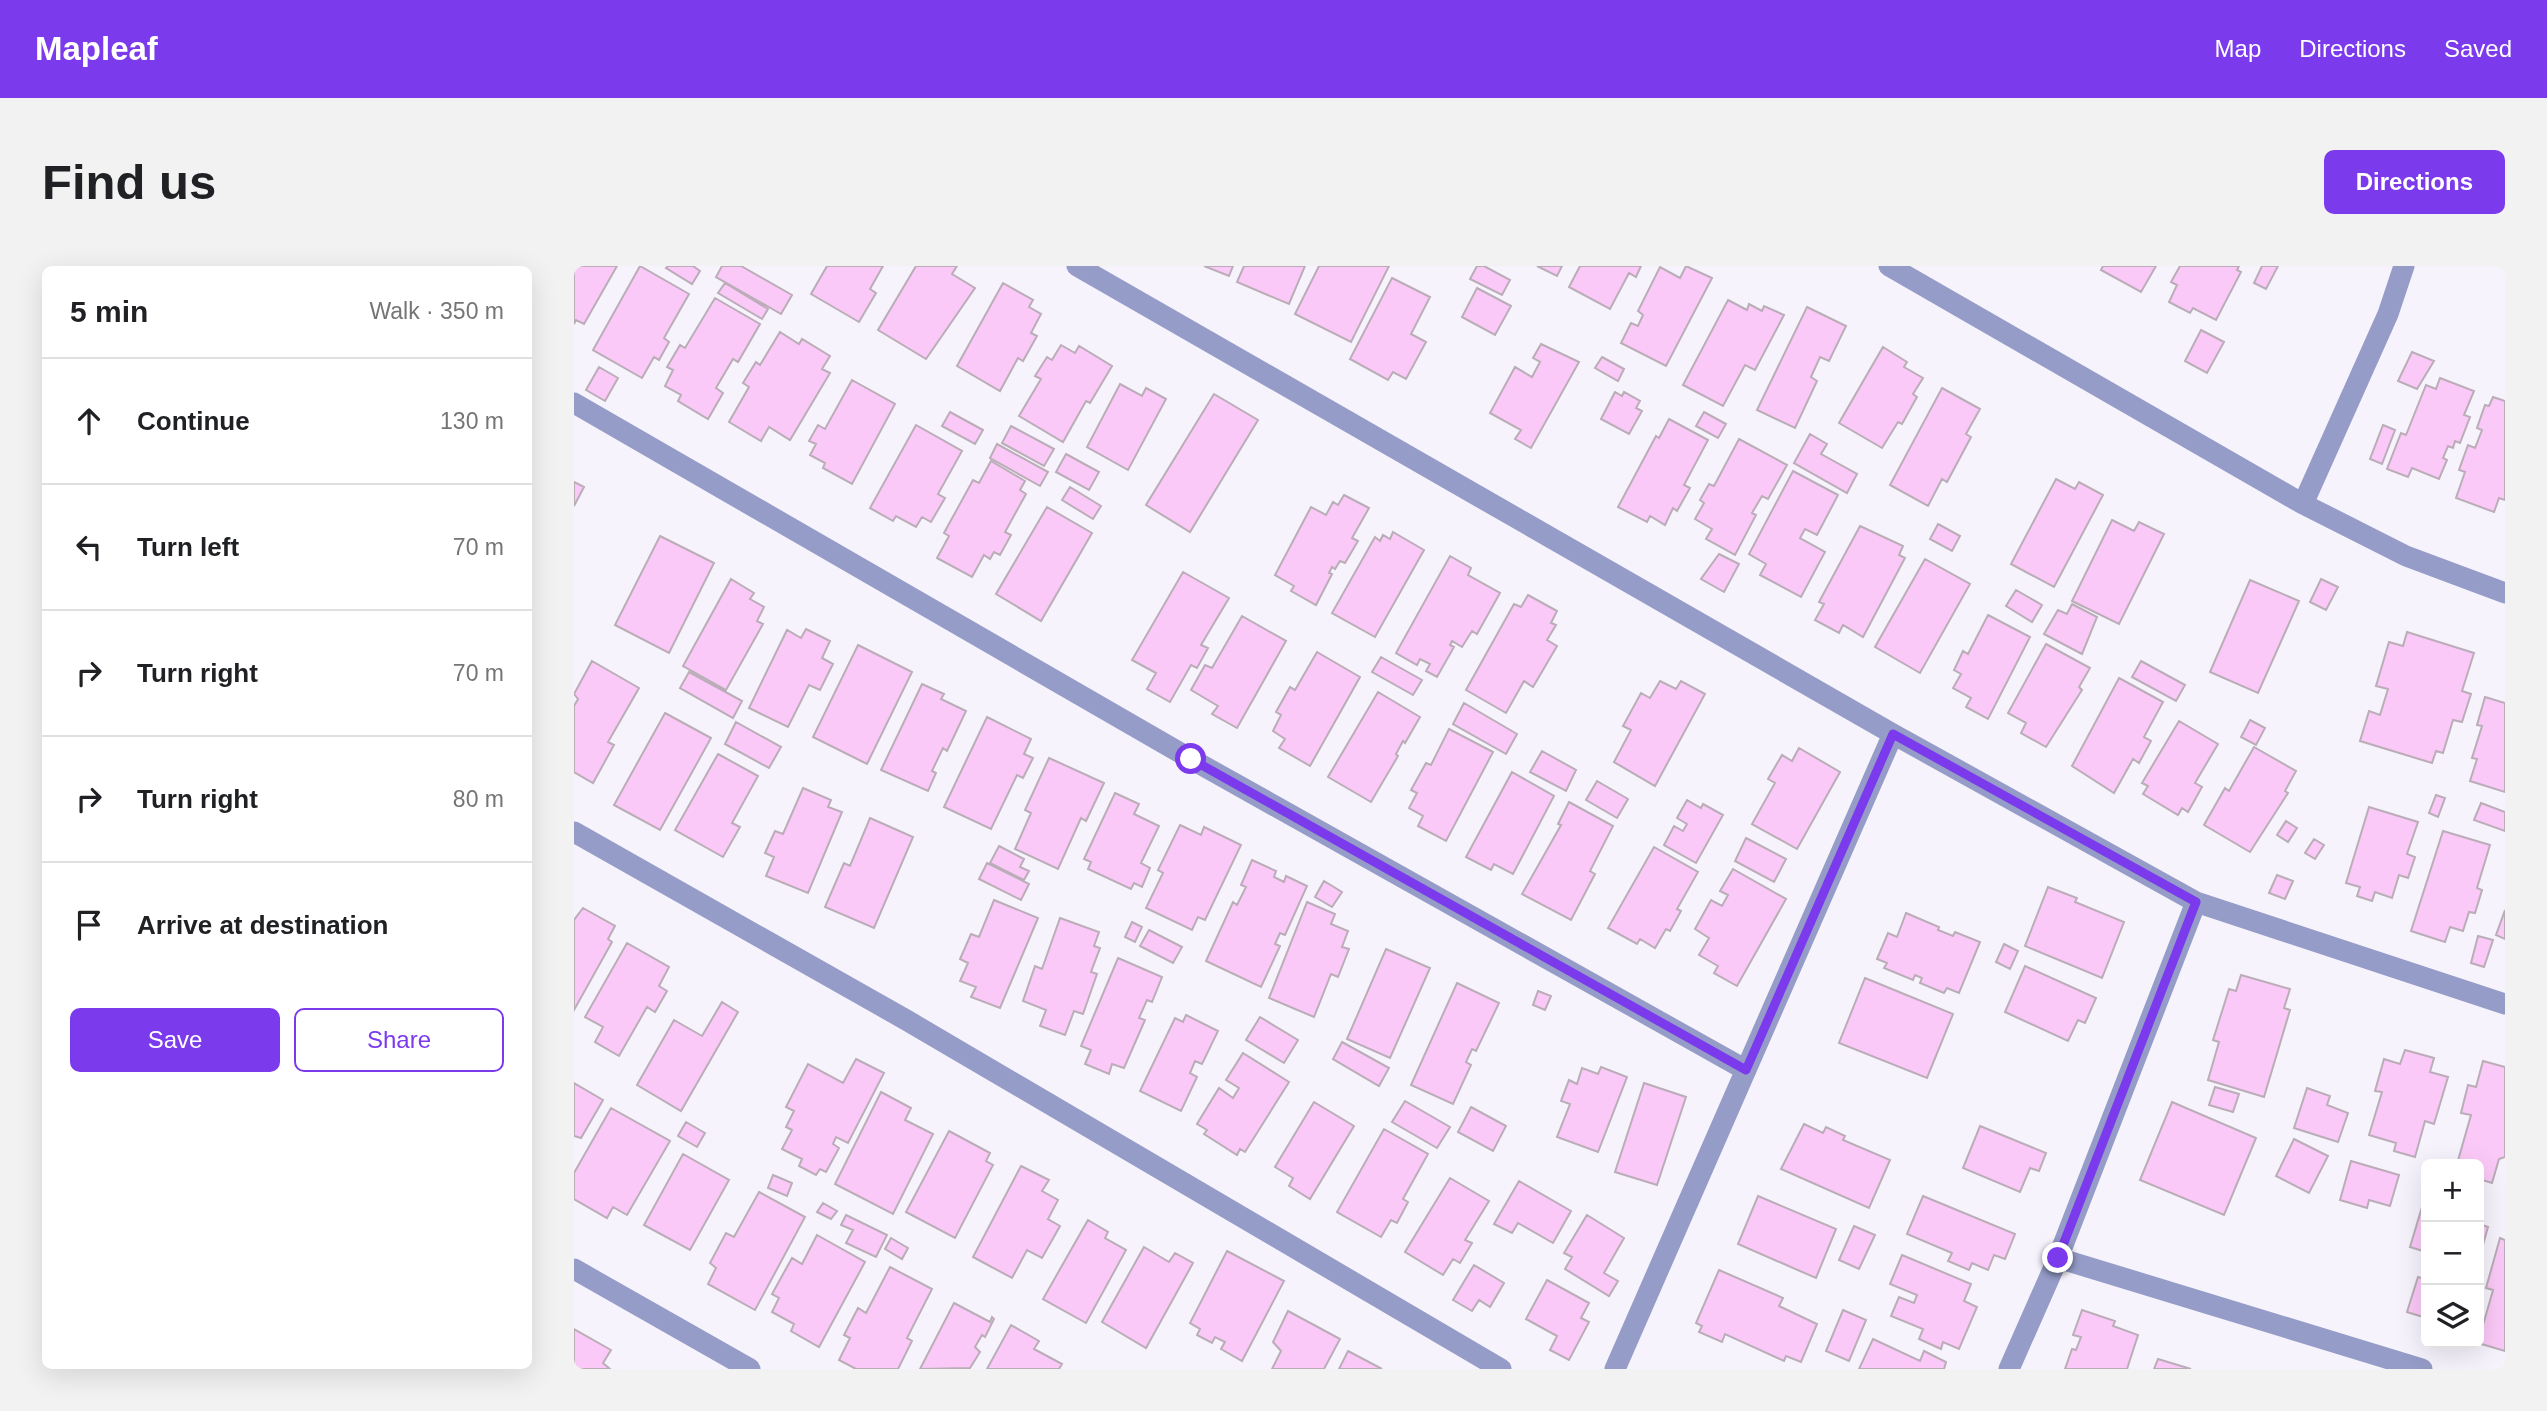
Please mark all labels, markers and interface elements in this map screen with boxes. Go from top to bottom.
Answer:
text: Mapleaf [35,30,158,67]
text: Map [2215,35,2261,62]
text: Directions [2299,35,2406,62]
text: Saved [2444,35,2512,62]
button: Directions [2324,150,2505,214]
text: Find us [42,155,216,209]
text: 5 min [70,295,148,328]
text: Walk · 350 m [369,298,504,324]
icon: ahead [70,402,108,440]
text: Continue [137,406,250,436]
text: 130 m [440,408,504,434]
icon: left [70,528,108,566]
text: Turn left [137,532,239,562]
text: 70 m [453,534,504,560]
icon: right [70,654,108,692]
text: Turn right [137,658,258,688]
text: 70 m [453,660,504,686]
route start [1175,743,1206,774]
icon: right [70,780,108,818]
text: Turn right [137,784,258,814]
text: 80 m [453,786,504,812]
icon: arrive [70,906,108,944]
text: Arrive at destination [137,910,388,940]
button: Save [70,1008,280,1072]
button: Share [294,1008,504,1072]
map controls [2421,1159,2484,1348]
button: + [2421,1159,2484,1222]
button: − [2421,1222,2484,1285]
route end [2042,1242,2073,1273]
button: layers [2421,1285,2484,1348]

